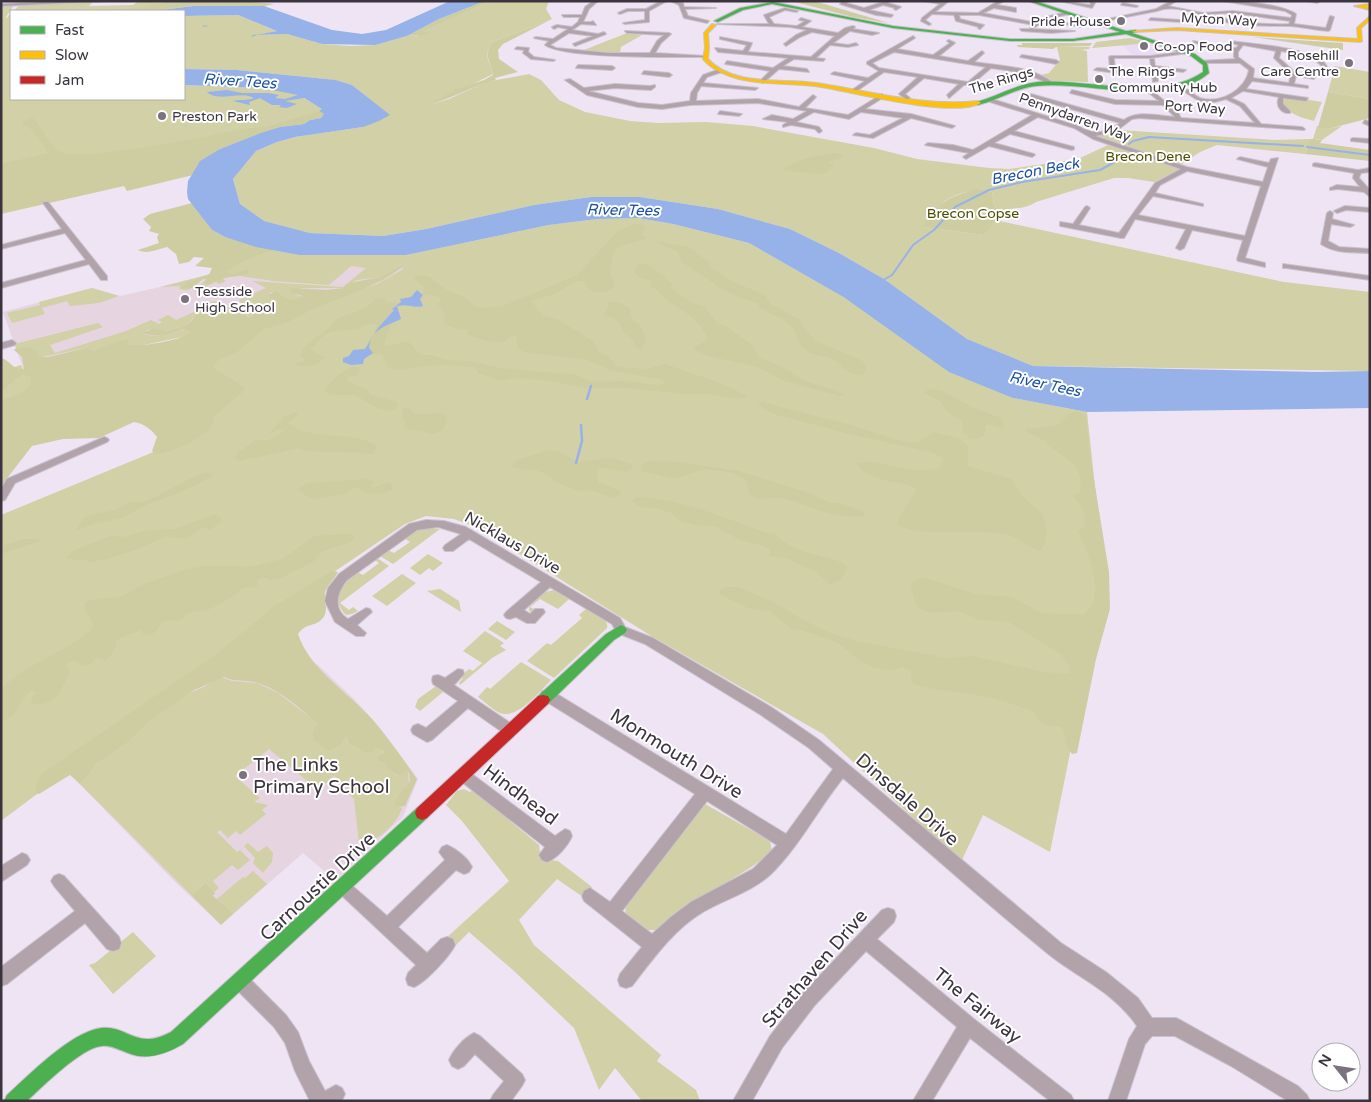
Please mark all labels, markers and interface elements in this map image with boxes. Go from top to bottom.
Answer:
street label: Myton Way [1181,9,1258,30]
legend [10,10,185,100]
place label: Pride House [1030,13,1111,30]
marker: Pride House [1115,15,1127,27]
text: Fast [55,21,85,39]
place label: Co-op Food [1154,38,1233,55]
marker: Co-op Food [1138,40,1150,52]
text: Slow [55,46,89,64]
place label: Rosehill Care Centre [1260,47,1339,80]
marker: Rosehill Care Centre [1343,57,1355,69]
street label: The Rings [967,63,1035,98]
place label: The Rings Community Hub [1109,63,1218,96]
water label: River Tees [203,69,279,93]
text: Jam [55,71,84,89]
marker: The Rings Community Hub [1093,73,1105,85]
street label: Pennydarren Way [1017,89,1133,146]
street label: Port Way [1164,97,1226,118]
place label: Preston Park [172,108,257,125]
marker: Preston Park [156,110,168,122]
park label: Brecon Dene [1105,148,1191,165]
water label: Brecon Beck [989,153,1082,188]
water label: River Tees [586,200,661,220]
park label: Brecon Copse [927,205,1019,222]
place label: Teesside High School [195,283,275,316]
marker: Teesside High School [179,293,191,305]
water label: River Tees [1008,368,1084,401]
street label: Nicklaus Drive [461,507,564,578]
street label: Monmouth Drive [606,704,747,804]
street label: Dinsdale Drive [851,749,963,851]
place label: The Links Primary School [253,754,389,798]
street label: Hindhead [479,760,562,830]
marker: The Links Primary School [237,769,249,781]
street label: Carnoustie Drive [256,828,380,946]
street label: Strathaven Drive [757,905,872,1032]
street label: The Fairway [929,964,1026,1048]
north arrow [1311,1042,1361,1092]
text: N [1315,1052,1335,1070]

